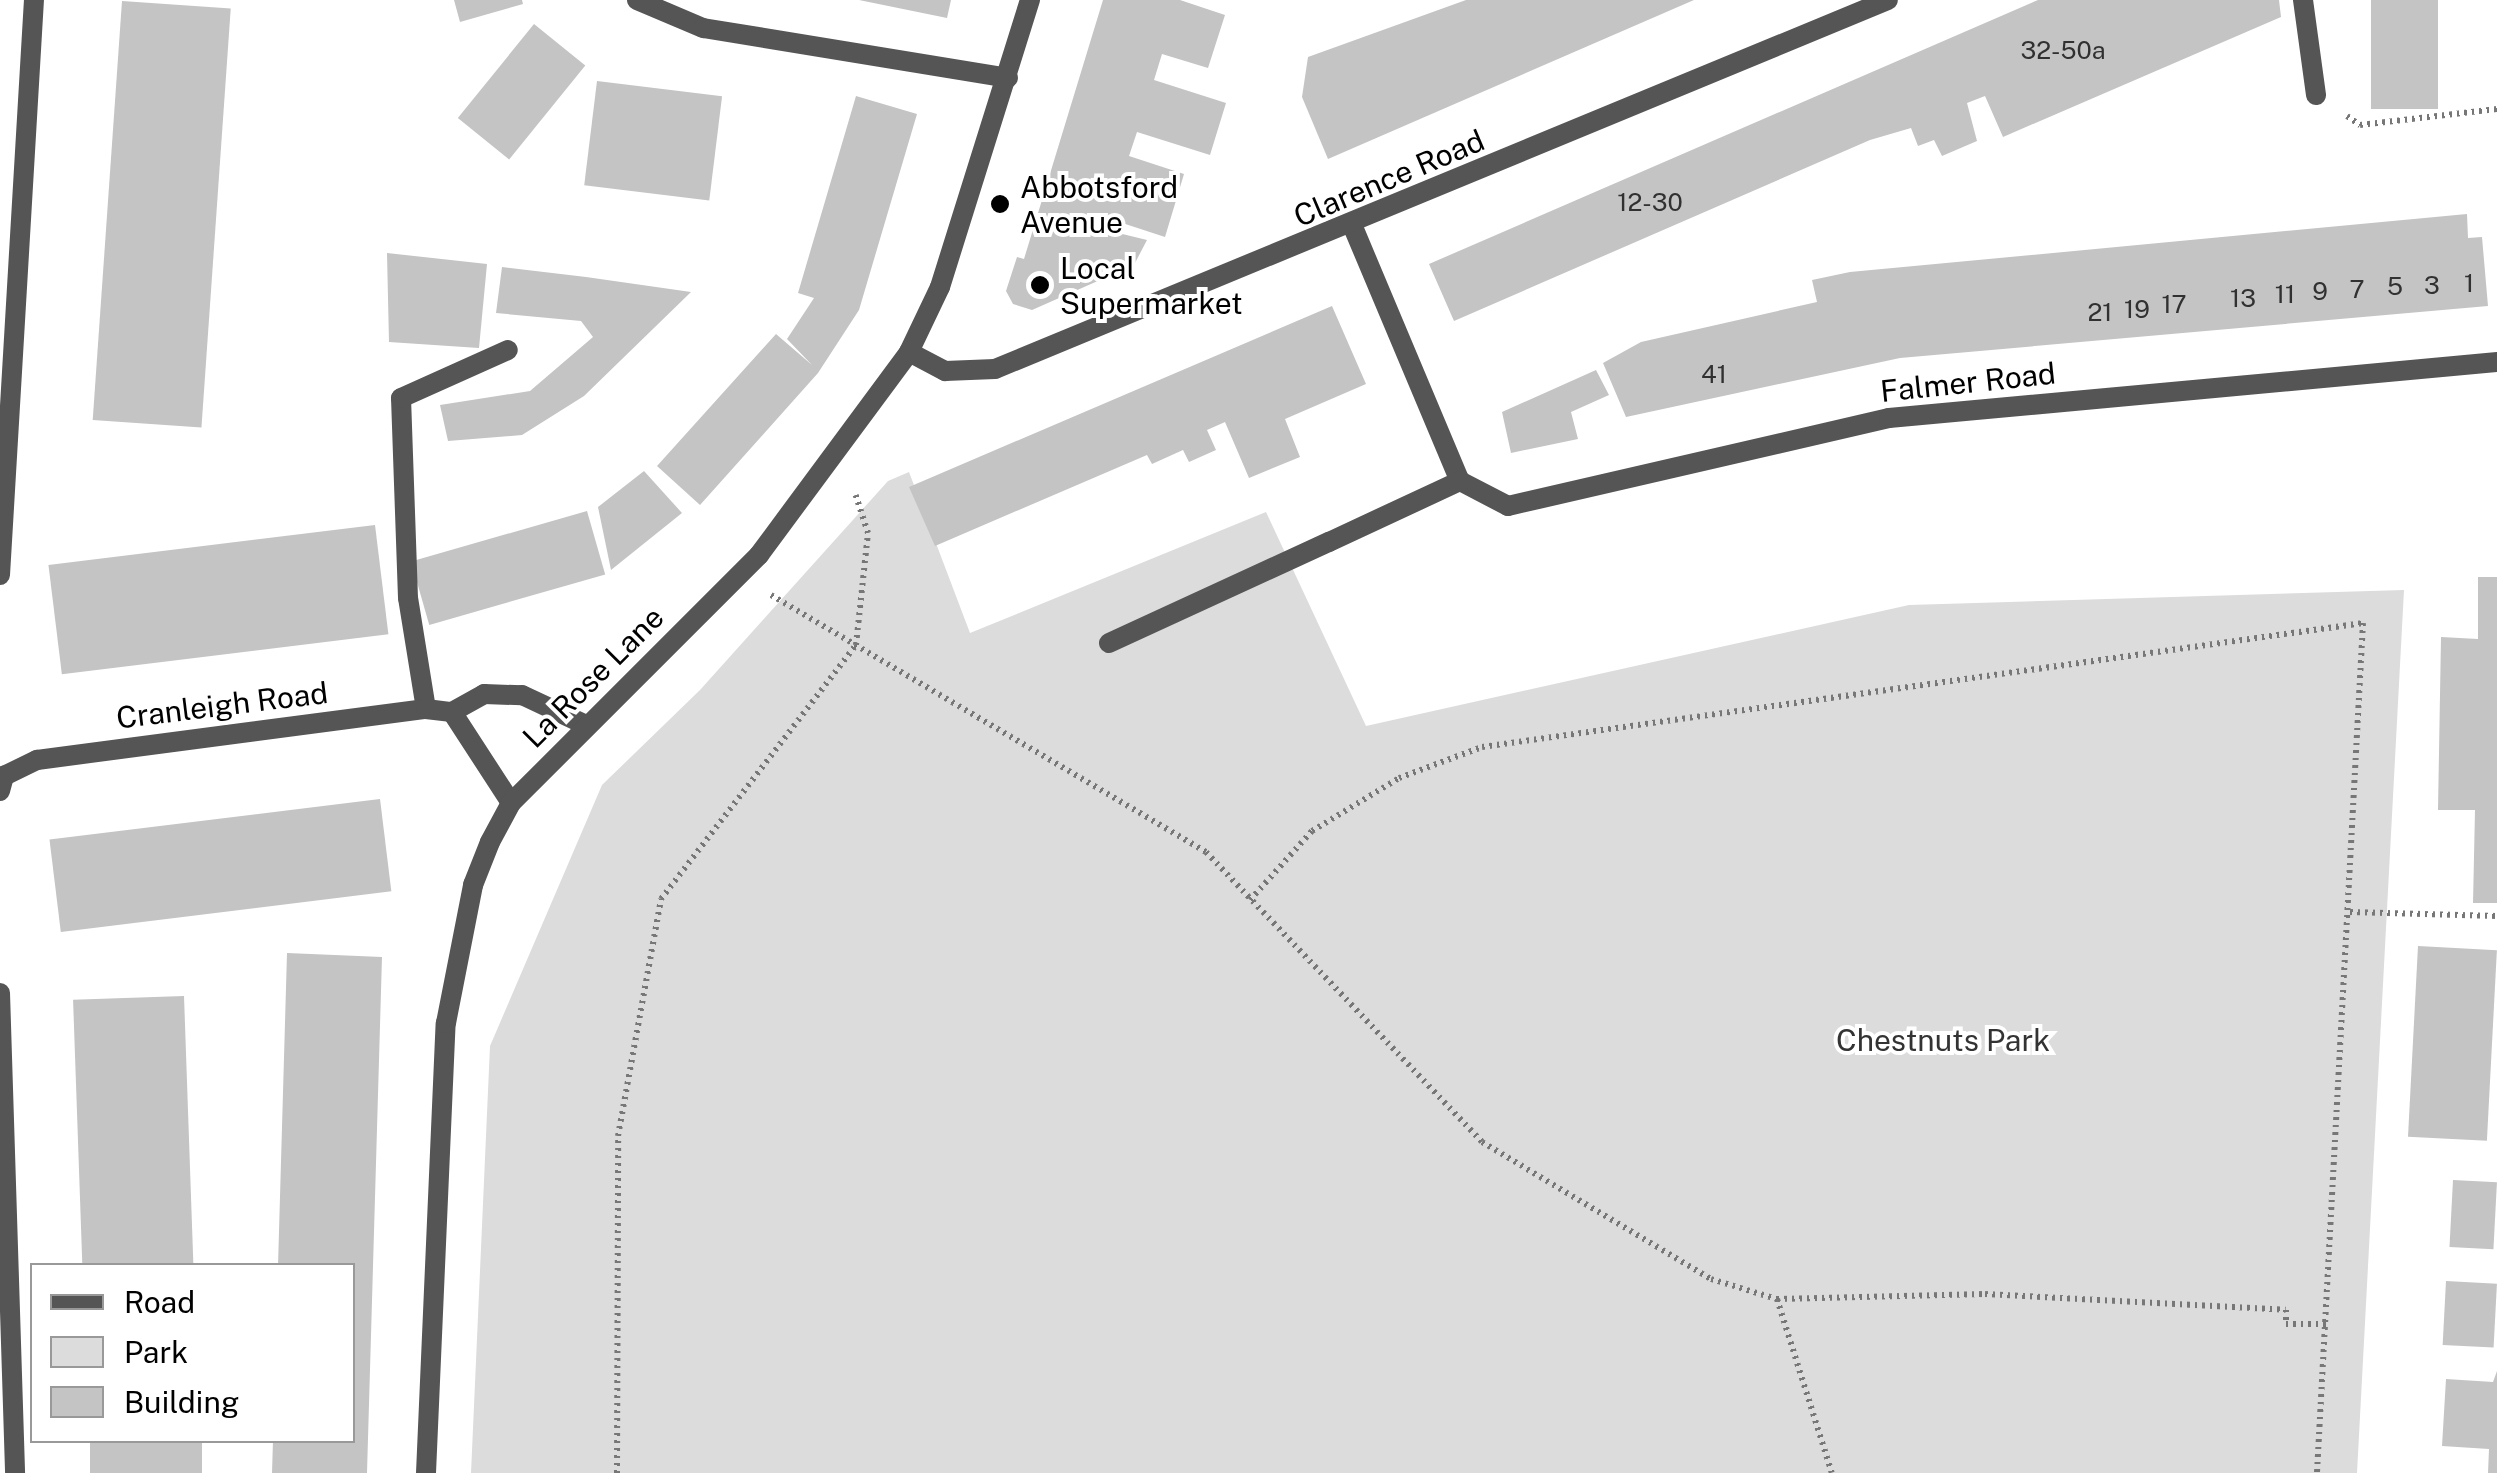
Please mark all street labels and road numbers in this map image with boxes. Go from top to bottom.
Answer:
street label: Clarence Road [1288,122,1490,234]
street label: Falmer Road [1879,355,2057,409]
street label: La Rose Lane [515,599,671,755]
street label: Cranleigh Road [114,674,330,736]

